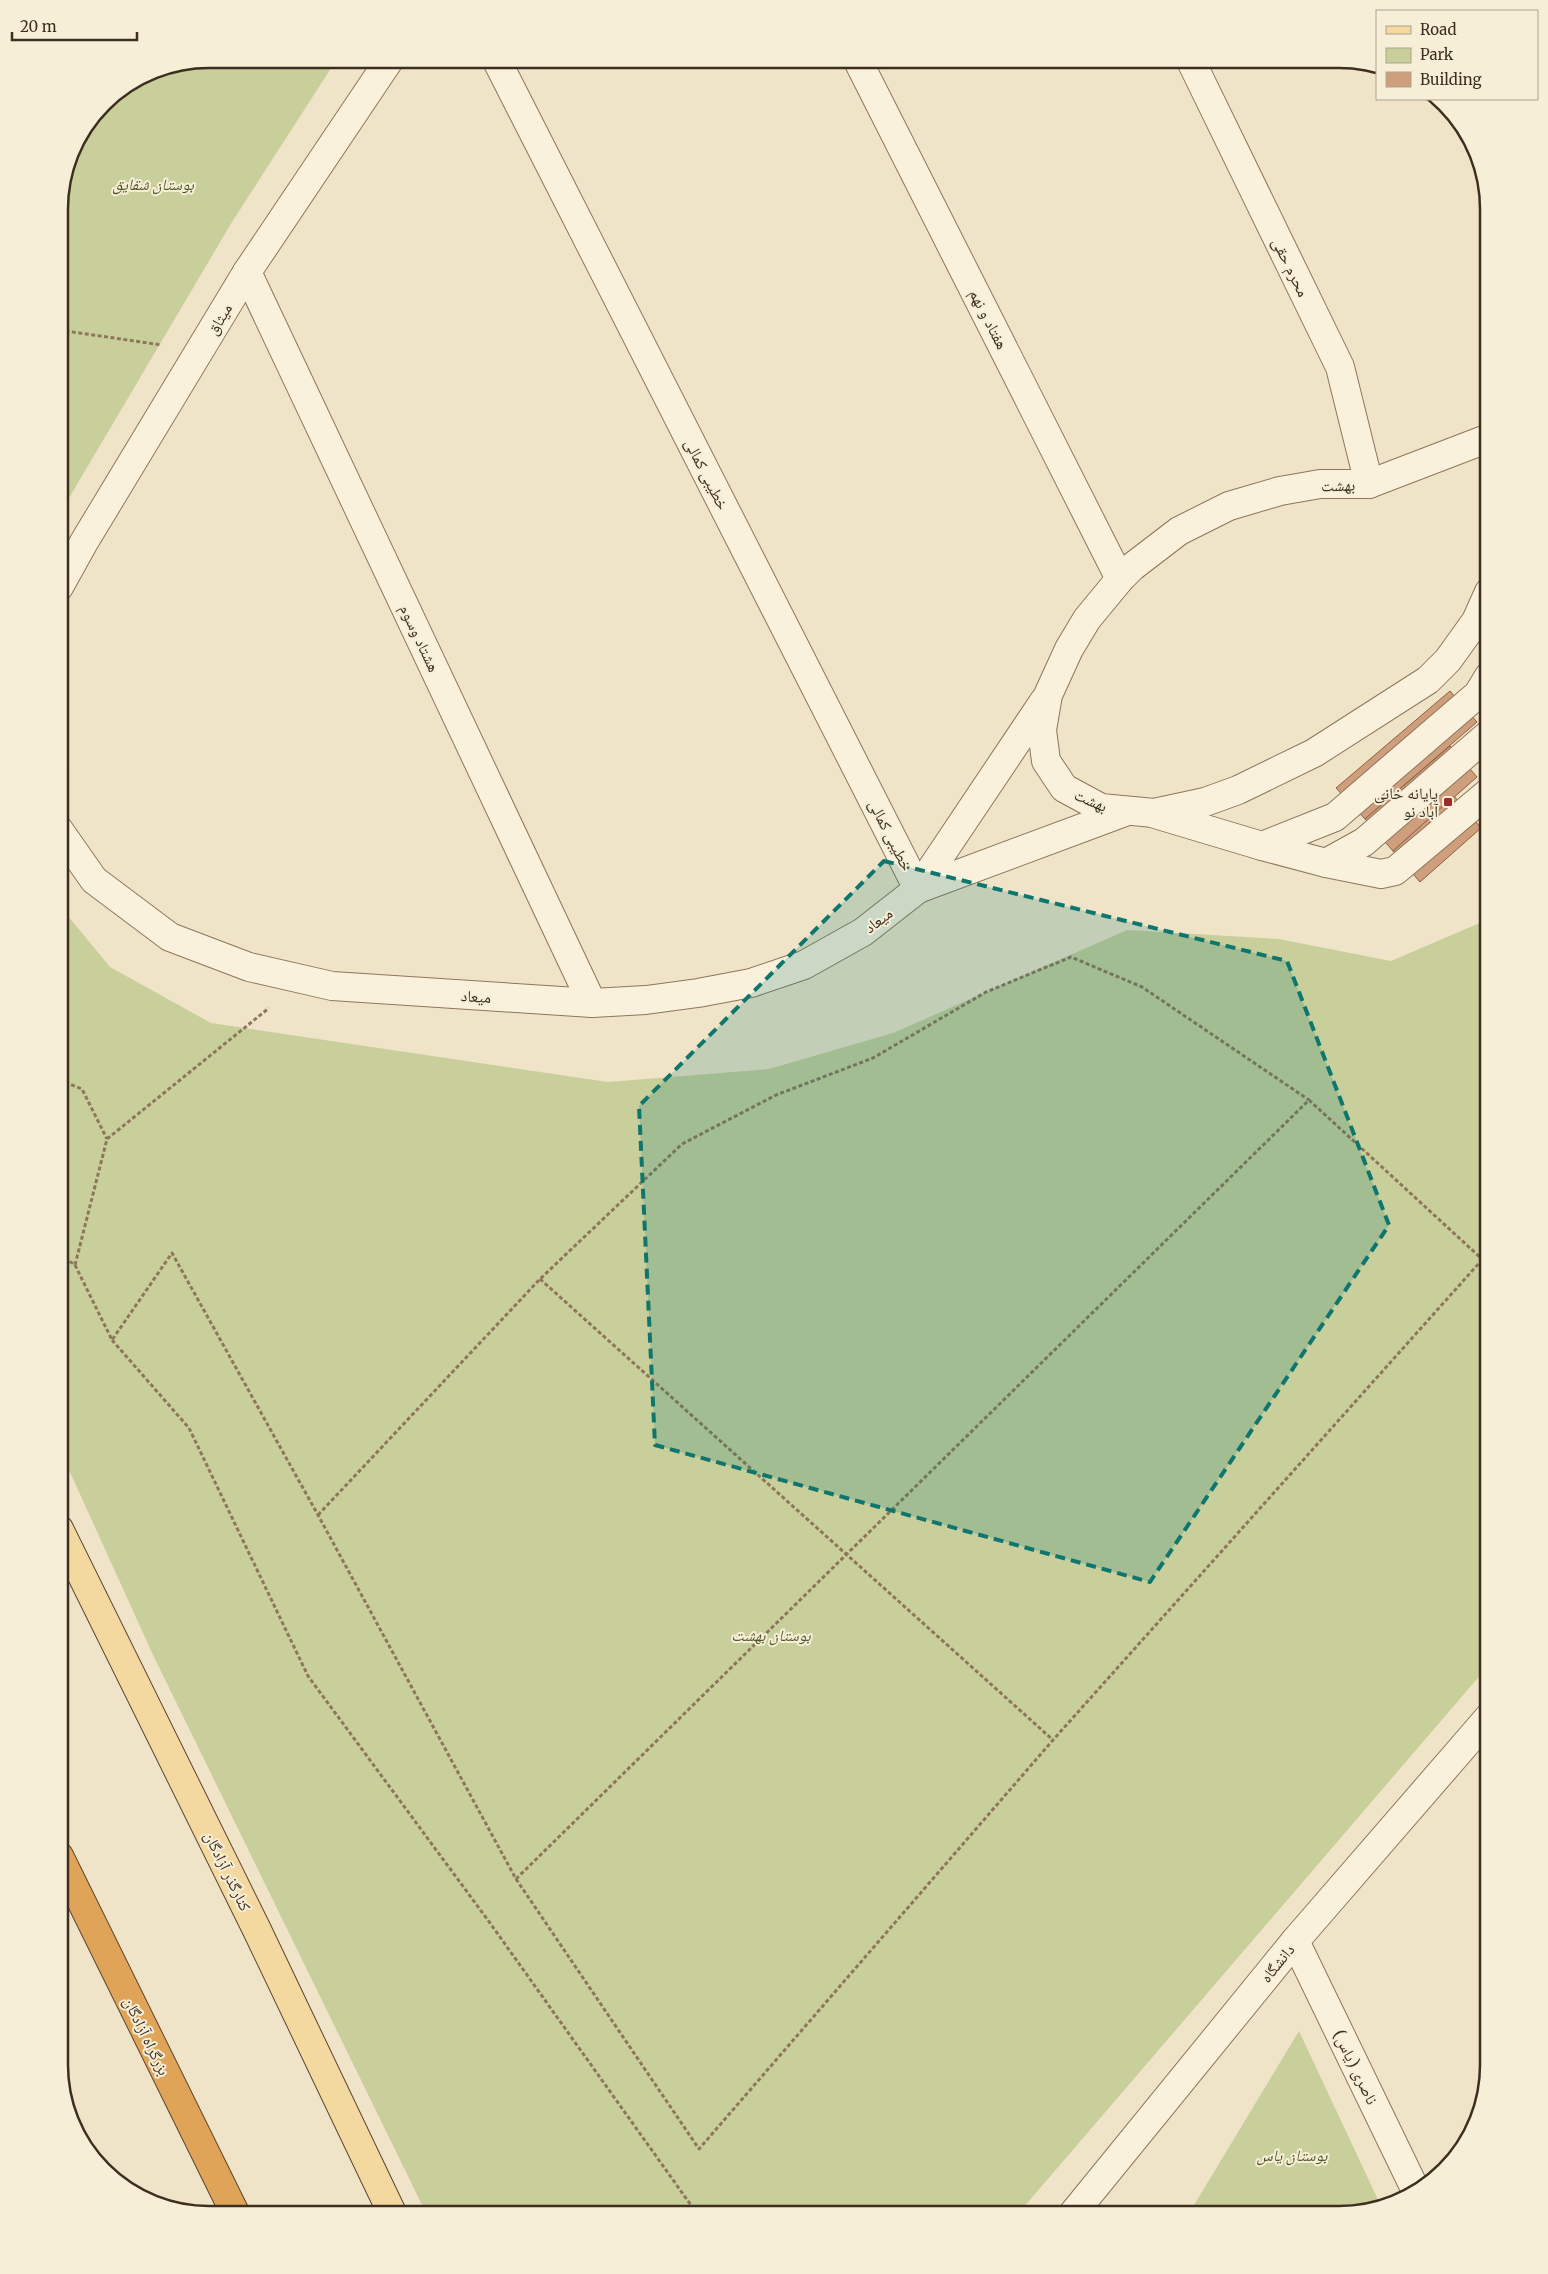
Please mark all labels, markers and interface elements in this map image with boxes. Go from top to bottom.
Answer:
scale bar [12,10,138,42]
legend [1376,10,1538,100]
text: 20 m [20,17,57,36]
text: Road [1420,20,1456,39]
text: Park [1420,45,1454,64]
text: Building [1420,70,1482,89]
park label: بوستان شقایق [112,174,194,195]
street label: محرم حقی [1267,234,1314,300]
street label: هفتاد و نهم [964,286,1013,353]
street label: میثاق [202,300,237,339]
street label: خطیبی کمالی [680,435,733,513]
street label: بهشت [1321,474,1355,496]
street label: هشتاد وسوم [395,601,444,675]
place label: پایانه خانی آباد نو [1374,783,1439,821]
street label: بهشت [1071,784,1111,816]
street label: خطیبی کمالی [864,796,917,874]
marker: پایانه خانی آباد نو [1442,796,1454,808]
street label: میعاد [860,903,896,937]
street label: میعاد [460,985,492,1007]
park label: بوستان بهشت [731,1625,811,1646]
street label: کنارگذر آزادگان [199,1828,256,1915]
street label: دانشگاه [1256,1940,1298,1986]
street label: بزرگراه آزادگان [119,1994,175,2079]
street label: ناصری (یاس) [1328,2026,1383,2108]
park label: بوستان یاس [1257,2145,1328,2166]

